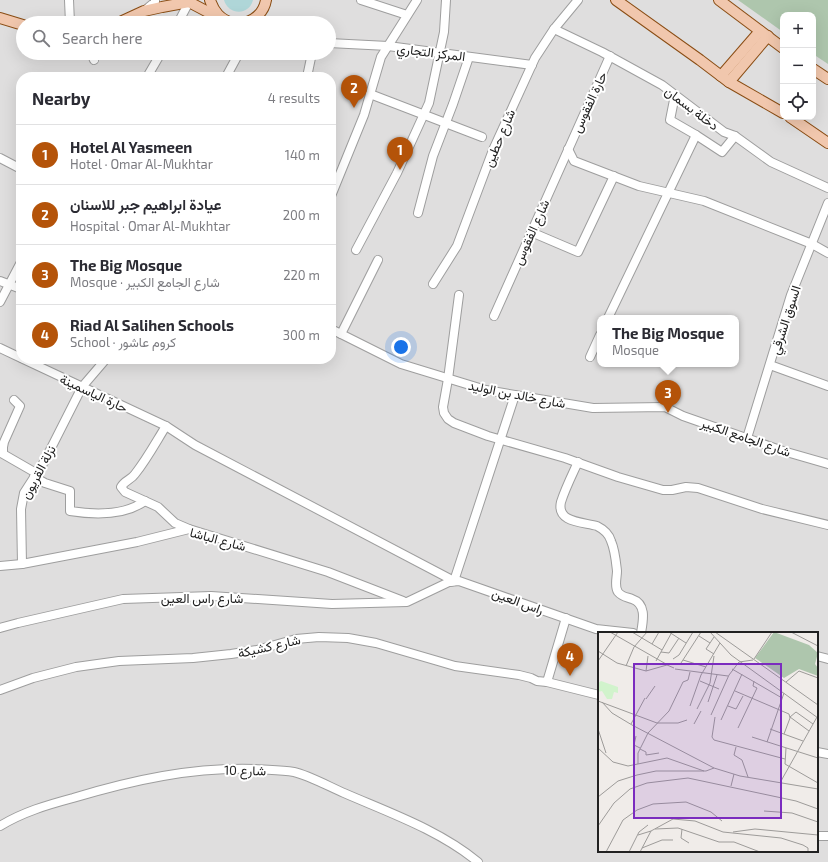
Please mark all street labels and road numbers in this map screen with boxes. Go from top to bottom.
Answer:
street label: المركز التجاري [395,40,466,67]
street label: حارة الفقوس [568,69,611,135]
street label: دخلة بسمان [661,83,722,134]
street label: شارع حطين [480,107,520,170]
street label: شارع الفقوس [509,197,554,268]
street label: السوق الشرقي [766,283,807,357]
street label: حارة الياسمينة [57,370,131,417]
street label: شارع خالد بن الوليد [467,377,567,413]
street label: شارع الجامع الكبير [697,414,793,462]
street label: نزلة القريون [17,442,60,502]
street label: شارع الباشا [188,524,248,556]
street label: راس العين [490,584,546,619]
street label: شارع راس العين [161,590,243,608]
street label: شارع كشيكة [236,631,302,663]
street label: شارع 10 [224,762,266,780]

